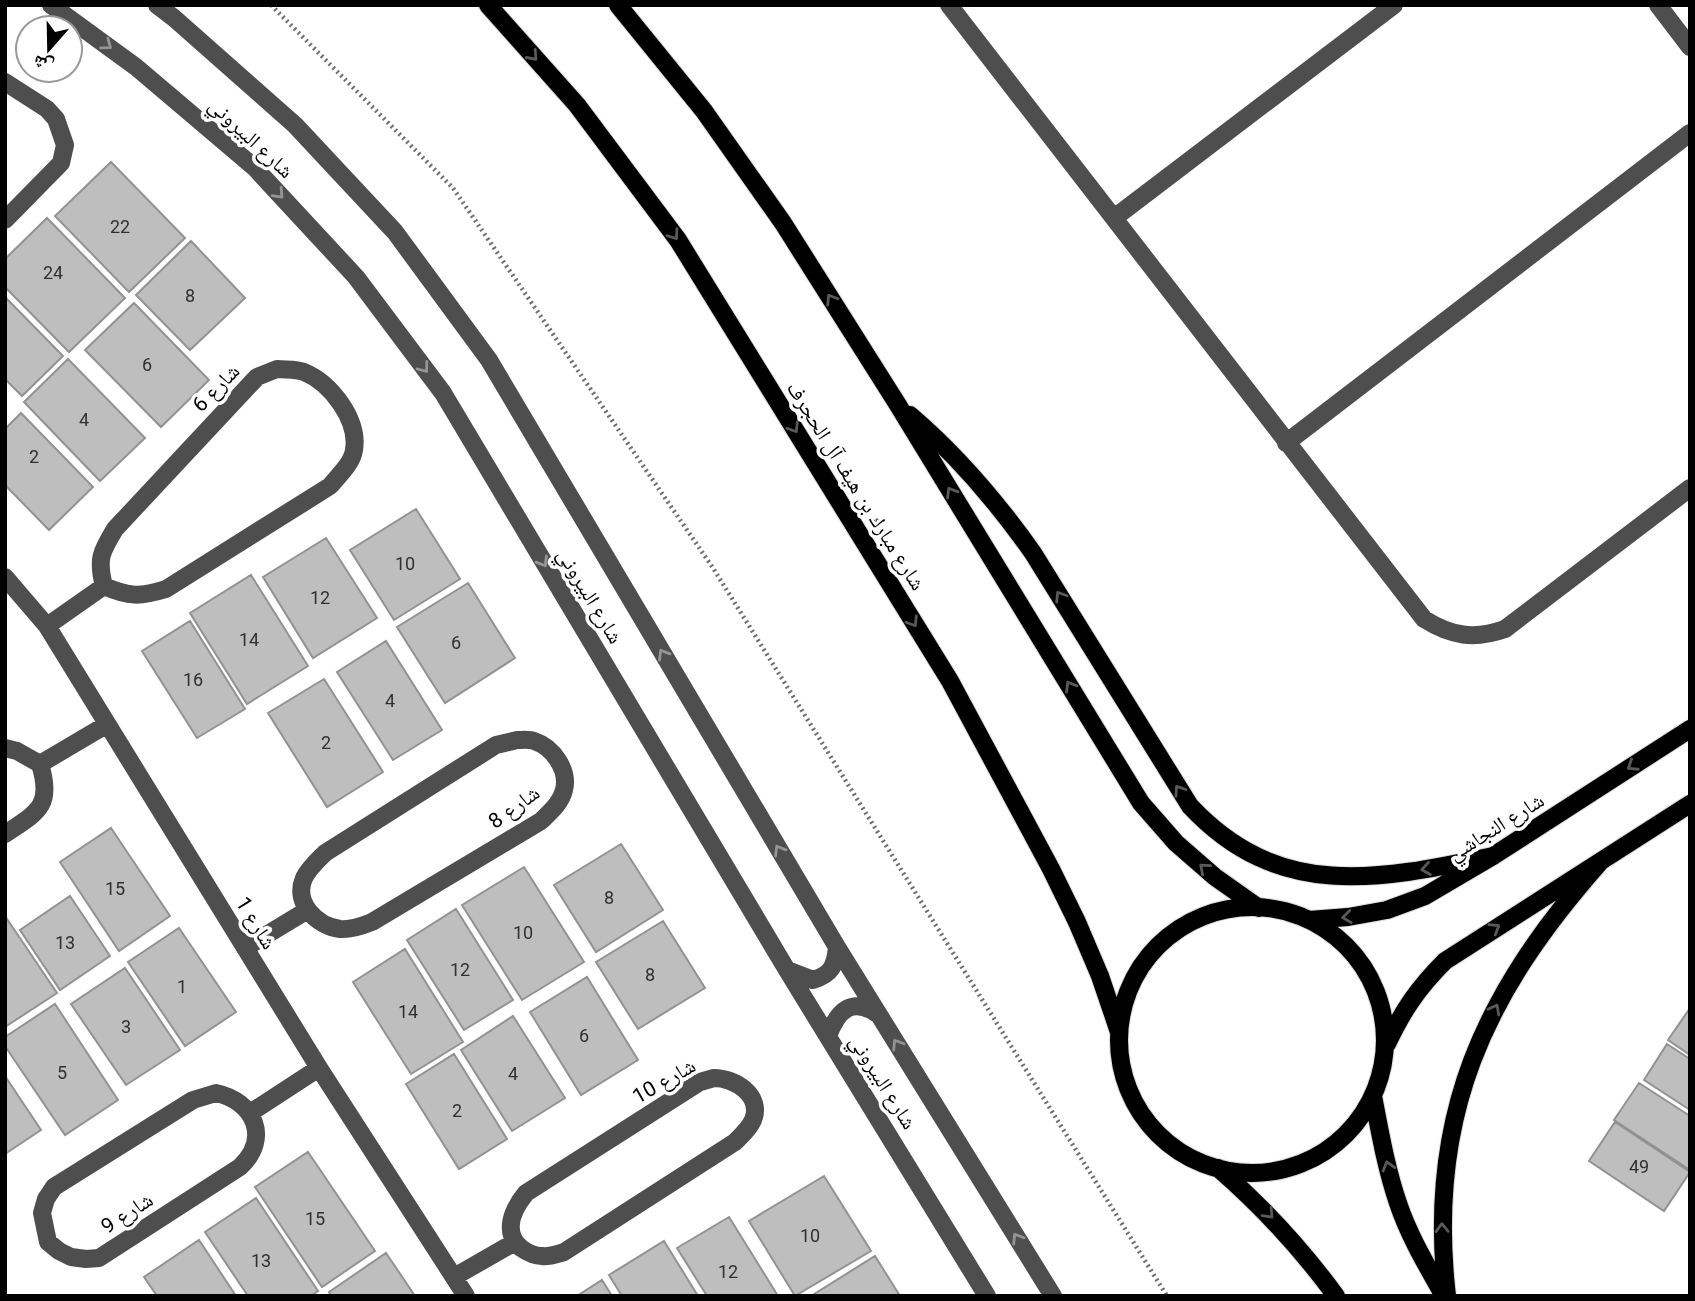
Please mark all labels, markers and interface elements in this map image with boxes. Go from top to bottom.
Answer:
north arrow [14,14,84,84]
one-way arrow [99,37,112,49]
one-way arrow [525,48,537,61]
text: ش [30,50,57,79]
street label: شارع البيروني [201,93,298,186]
one-way arrow [270,186,283,199]
house number: 22 [110,216,130,237]
one-way arrow [666,227,678,240]
house number: 24 [43,262,63,283]
house number: 8 [185,285,195,306]
one-way arrow [826,293,839,306]
house number: 6 [142,354,152,375]
street label: شارع 6 [188,359,245,418]
one-way arrow [416,360,429,373]
street label: شارع مبارك بن هيف آل الحجرف [781,377,930,595]
house number: 4 [79,409,89,430]
one-way arrow [786,420,799,433]
house number: 2 [29,446,39,467]
one-way arrow [947,486,960,499]
street label: شارع البيروني [548,544,628,650]
house number: 10 [395,553,415,574]
one-way arrow [535,554,548,567]
house number: 12 [310,587,330,608]
one-way arrow [1055,591,1068,604]
one-way arrow [905,614,918,627]
house number: 14 [239,629,259,650]
house number: 6 [451,632,461,653]
one-way arrow [658,648,671,661]
house number: 16 [183,669,203,690]
one-way arrow [1065,681,1078,694]
house number: 4 [385,690,395,711]
house number: 2 [321,732,331,753]
one-way arrow [1627,758,1640,771]
street label: شارع 8 [484,781,545,834]
one-way arrow [1175,785,1188,798]
street label: شارع النجاشي [1444,788,1551,870]
one-way arrow [774,844,787,857]
one-way arrow [1420,861,1432,876]
one-way arrow [1199,864,1212,876]
house number: 15 [105,878,125,899]
house number: 8 [604,887,614,908]
street label: شارع 1 [230,892,281,954]
one-way arrow [1341,909,1353,924]
house number: 10 [513,922,533,943]
one-way arrow [1487,923,1500,936]
house number: 13 [55,932,75,953]
house number: 12 [450,959,470,980]
house number: 8 [645,964,655,985]
house number: 1 [177,976,187,997]
house number: 14 [398,1001,418,1022]
one-way arrow [1486,1004,1500,1016]
house number: 3 [121,1016,131,1037]
house number: 6 [579,1025,589,1046]
street label: شارع البيروني [841,1030,921,1136]
one-way arrow [892,1039,905,1052]
street label: شارع 10 [628,1053,700,1109]
house number: 5 [57,1062,67,1083]
house number: 4 [508,1063,518,1084]
house number: 2 [452,1100,462,1121]
house number: 49 [1629,1156,1649,1177]
one-way arrow [1381,1161,1396,1173]
street label: شارع 9 [97,1187,158,1239]
one-way arrow [1260,1206,1273,1219]
house number: 15 [305,1208,325,1229]
one-way arrow [1434,1222,1450,1233]
house number: 10 [800,1225,820,1246]
one-way arrow [1012,1232,1025,1245]
house number: 13 [251,1250,271,1271]
house number: 12 [718,1261,738,1282]

